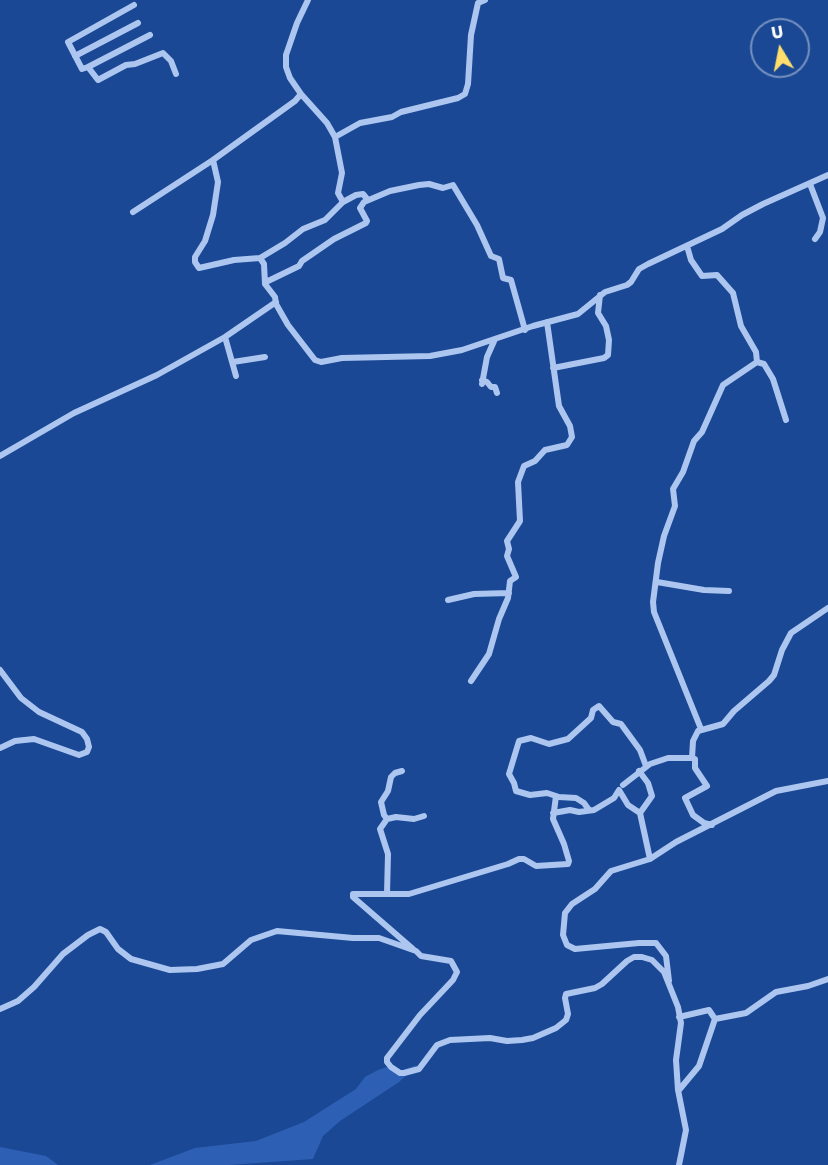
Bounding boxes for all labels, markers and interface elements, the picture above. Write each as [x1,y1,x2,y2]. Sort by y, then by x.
north arrow [750,18,810,78]
text: U [770,21,785,43]

